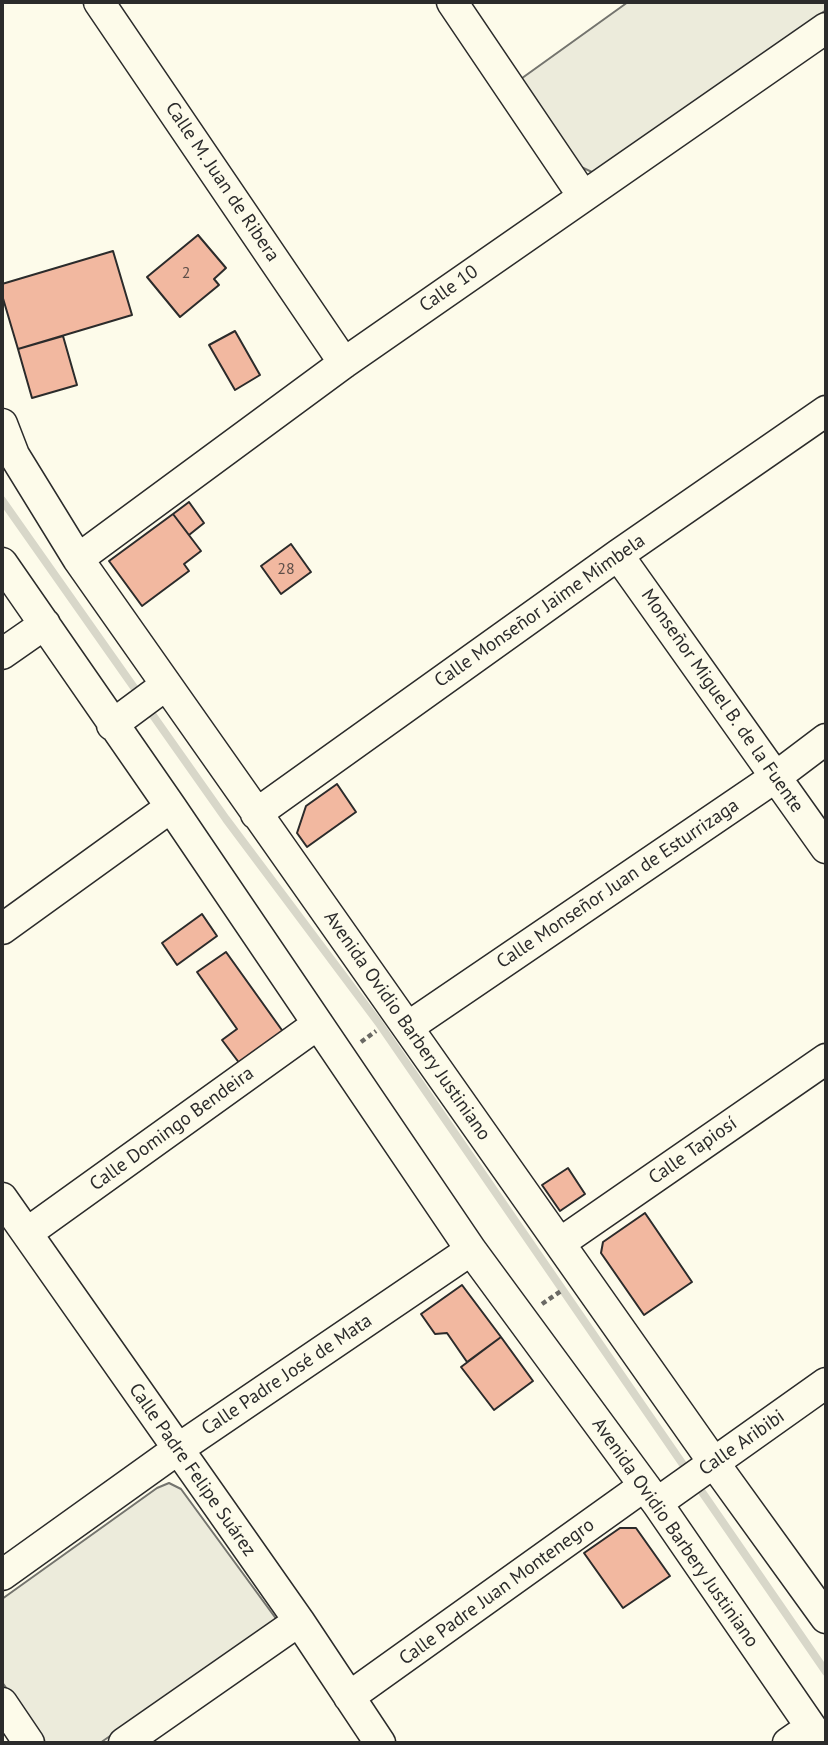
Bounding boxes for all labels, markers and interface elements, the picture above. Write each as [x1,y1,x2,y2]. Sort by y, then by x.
street label: Calle M. Juan de Ribera [160,98,284,266]
street label: Calle 10 [415,261,483,317]
house number: 2 [182,263,190,283]
street label: Calle Monseñor Jaime Mimbela [430,529,650,693]
house number: 28 [277,559,295,579]
street label: Monseñor Miguel B. de la Fuente [636,585,808,817]
street label: Calle Monseñor Juan de Esturrizaga [493,794,743,974]
street label: Avenida Ovidio Barbery Justiniano [319,907,495,1145]
street label: Calle Domingo Bendeira [86,1062,258,1196]
street label: Calle Tapiosí [645,1112,741,1190]
street label: Calle Padre José de Mata [198,1310,376,1440]
street label: Calle Padre Felipe Suárez [124,1379,260,1561]
street label: Calle Aribibi [695,1405,789,1481]
street label: Avenida Ovidio Barbery Justiniano [587,1414,763,1652]
street label: Calle Padre Juan Montenegro [395,1514,599,1670]

